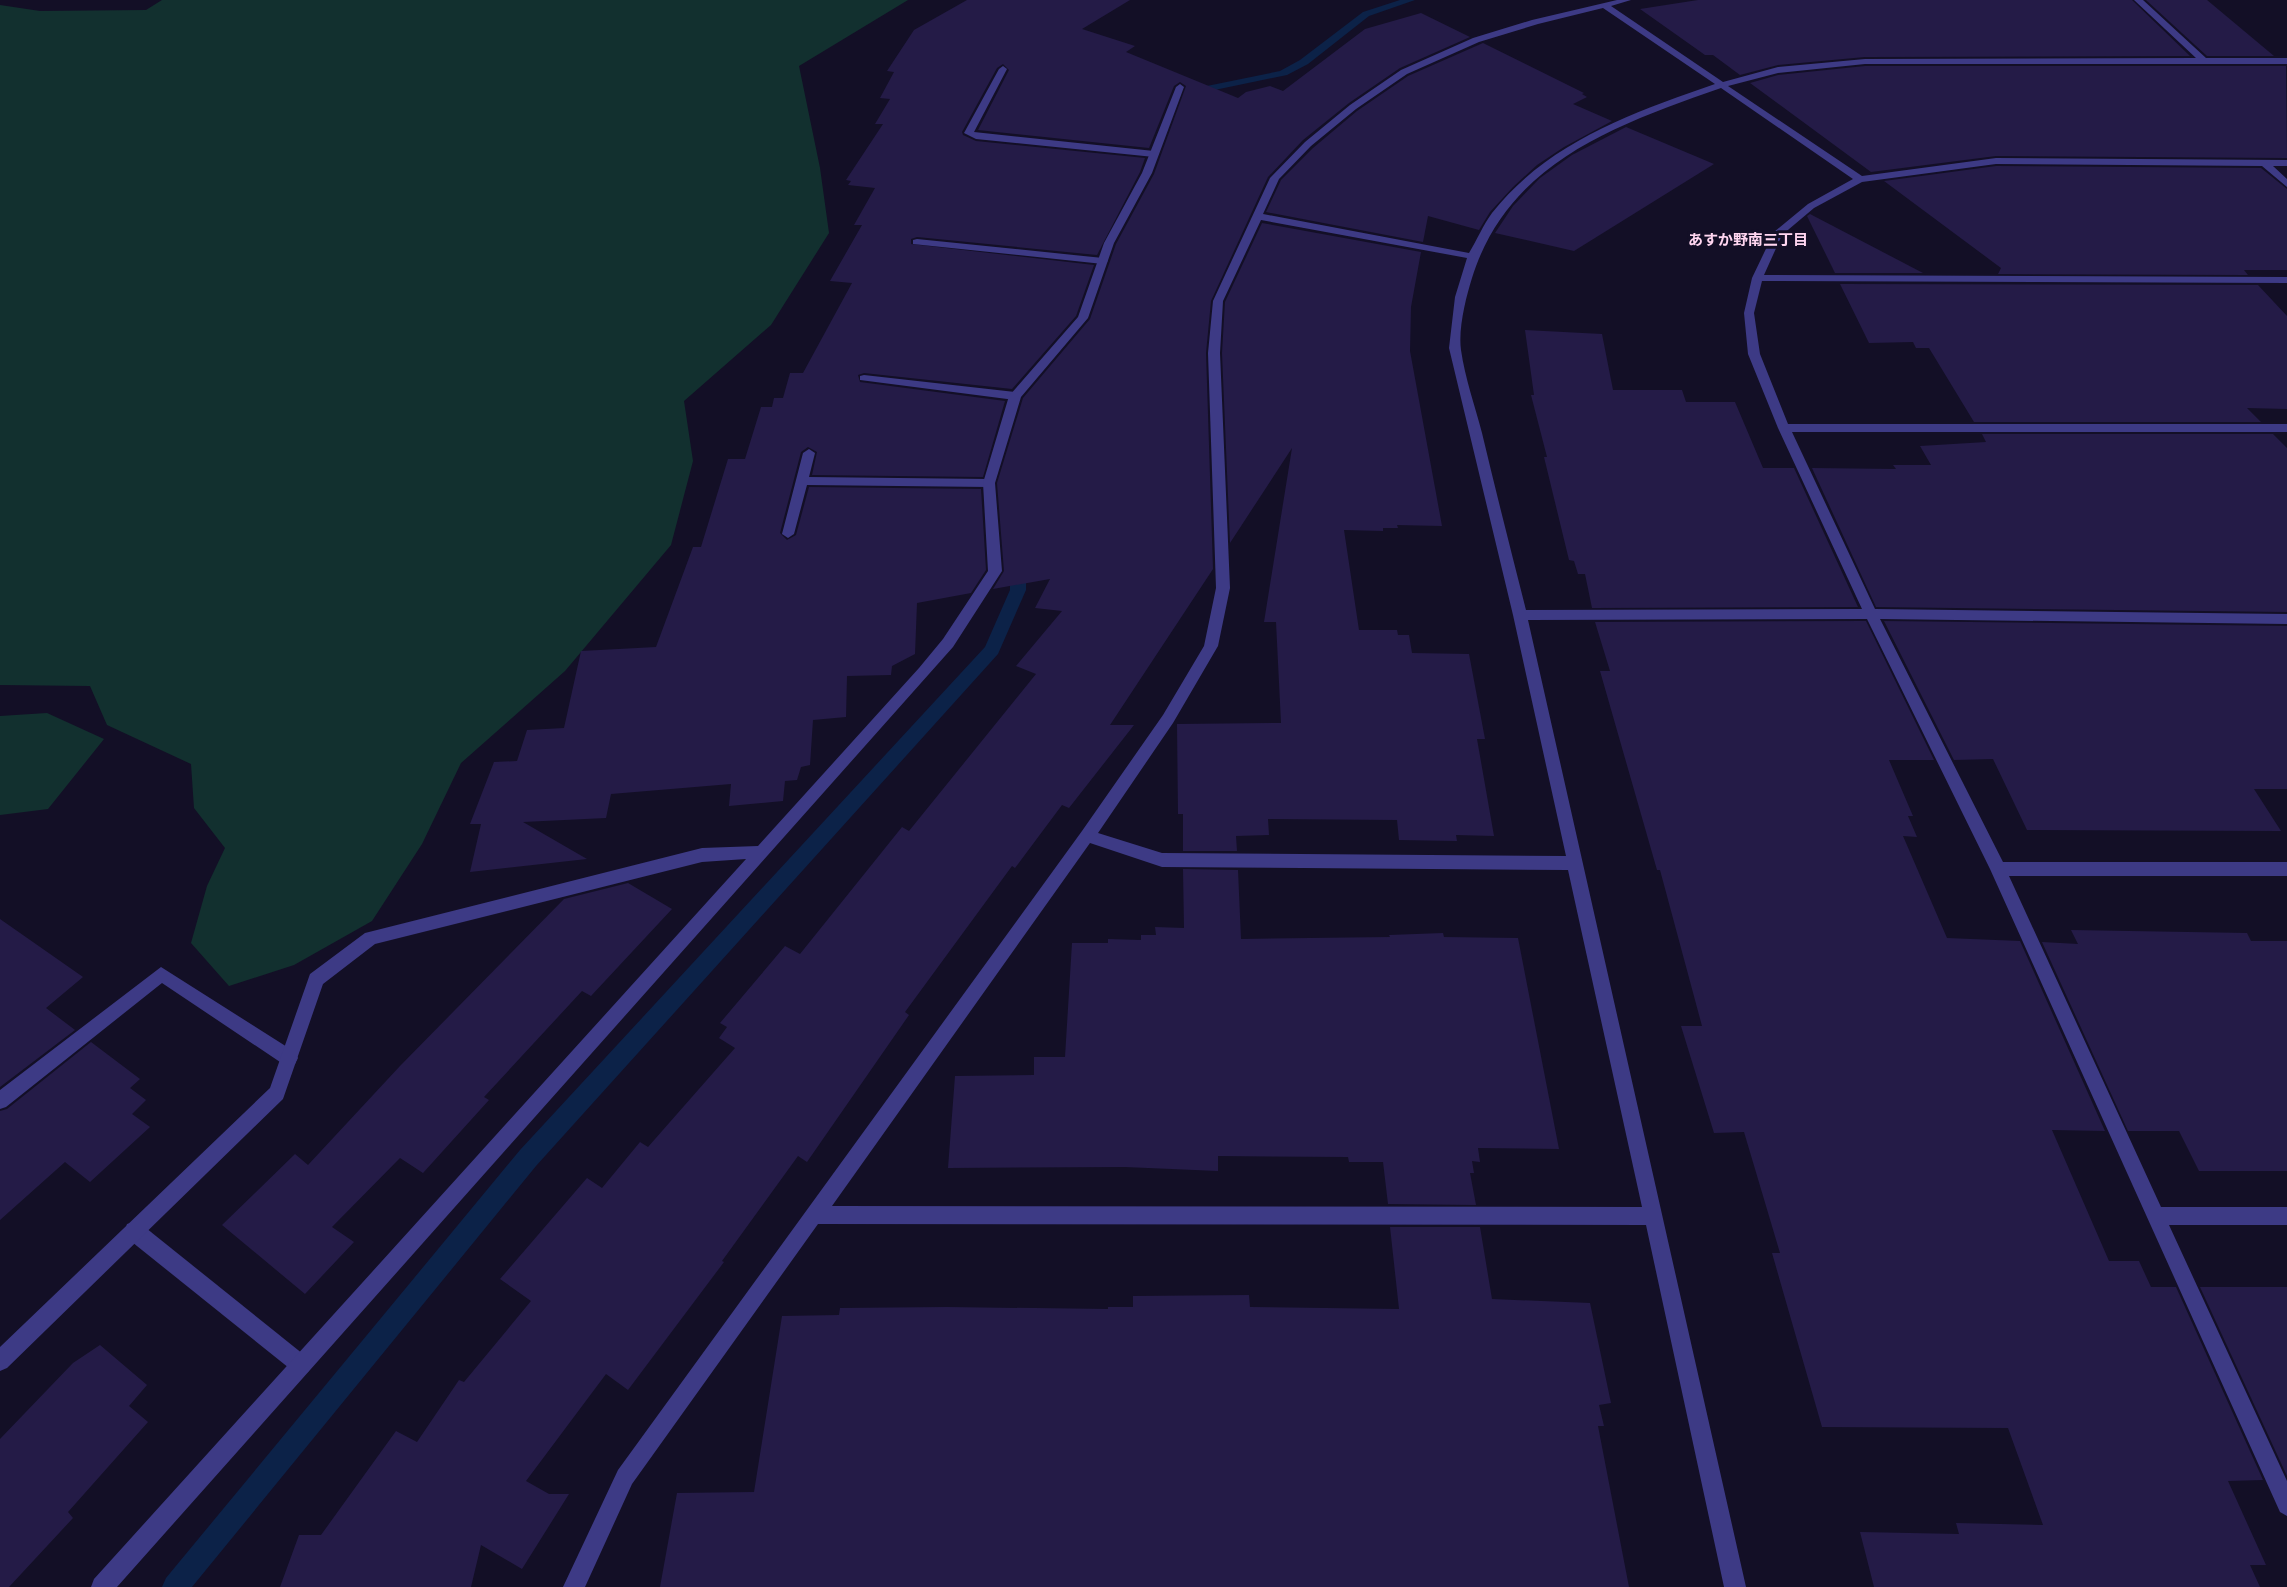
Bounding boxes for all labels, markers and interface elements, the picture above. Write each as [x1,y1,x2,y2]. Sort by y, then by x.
district label: あすか野南三丁目 [1688,232,1808,248]

